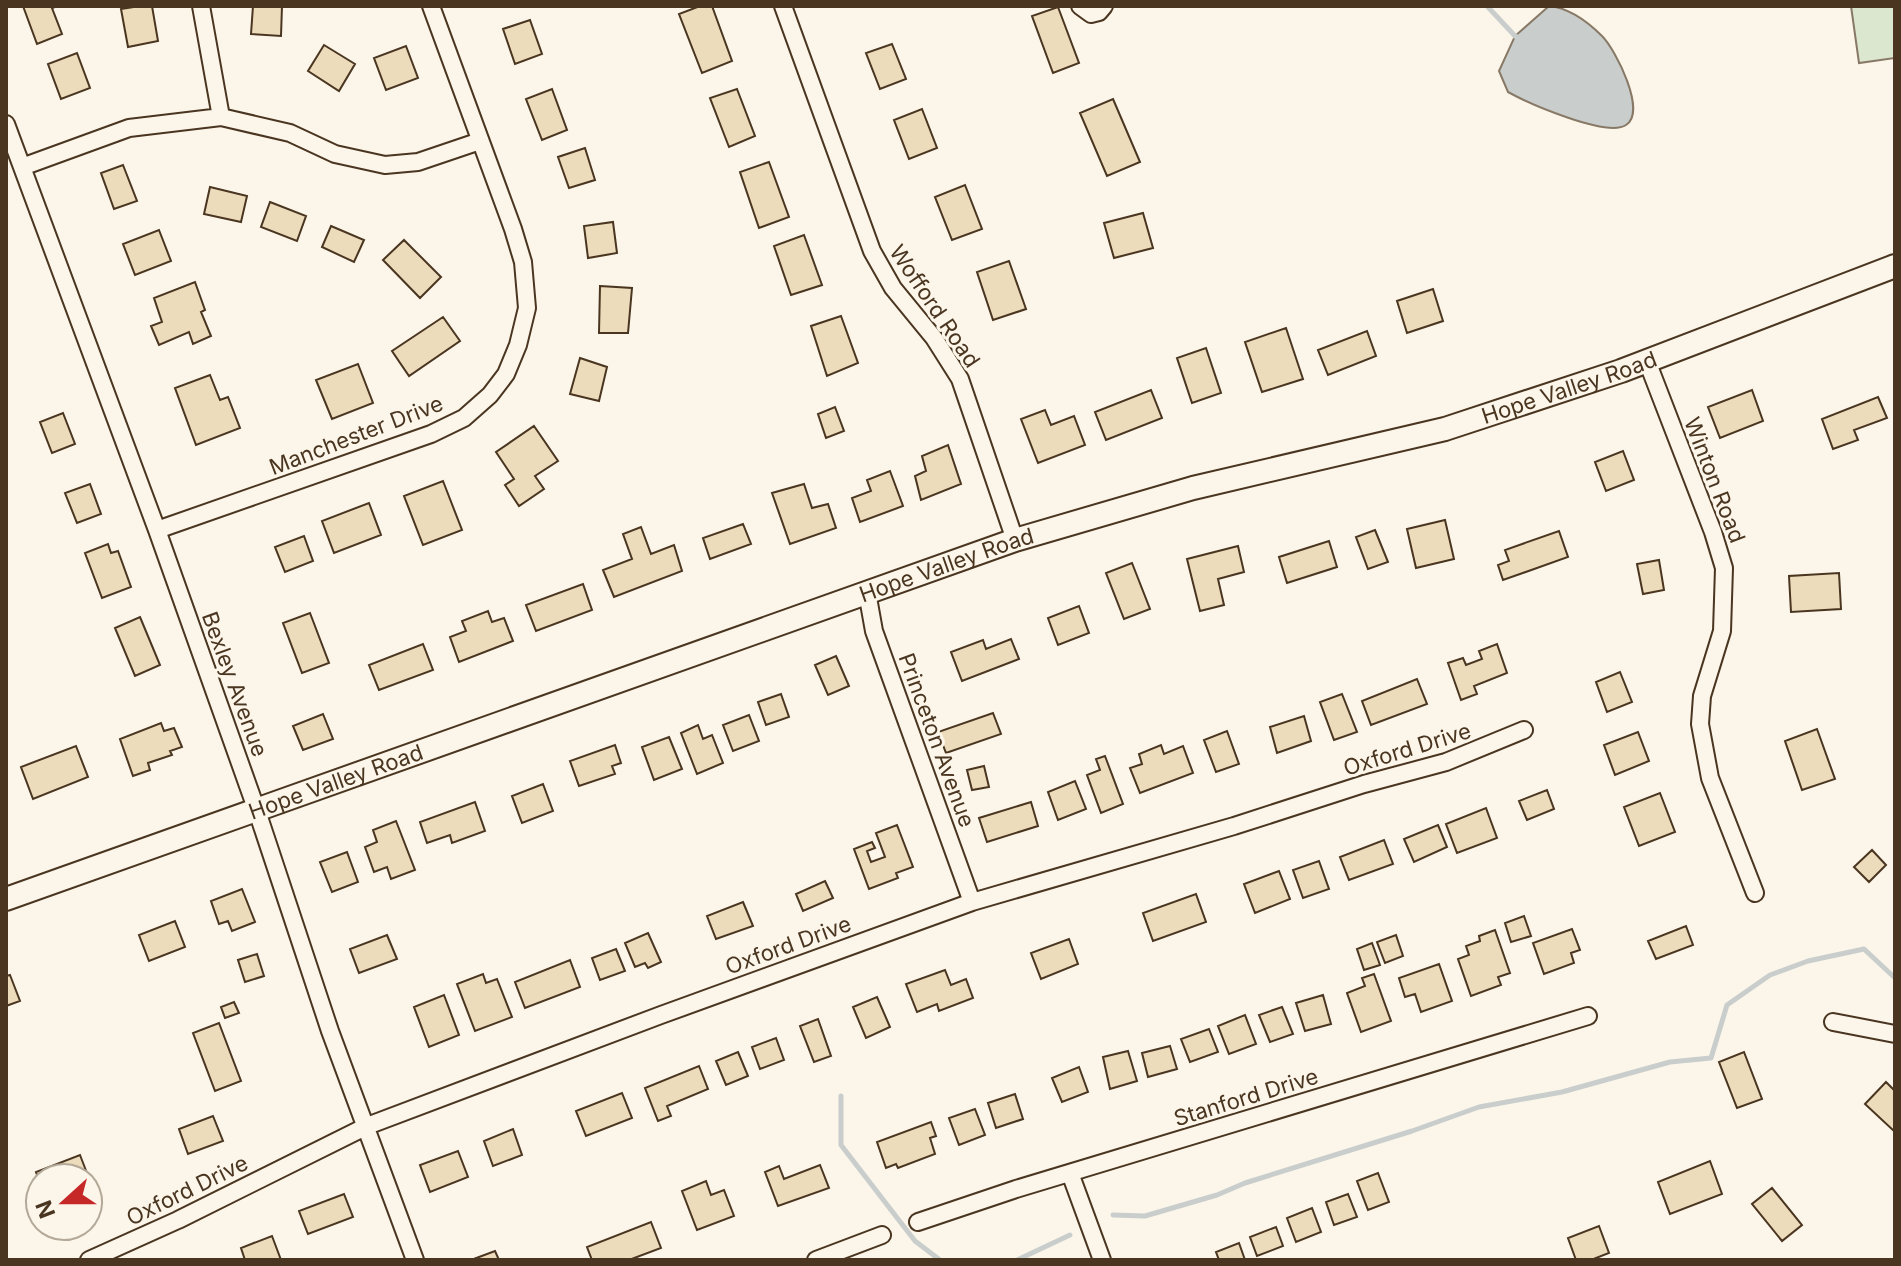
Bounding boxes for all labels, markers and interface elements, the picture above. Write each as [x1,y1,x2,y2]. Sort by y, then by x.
street label: Wofford Road [884,240,986,372]
street label: Hope Valley Road [1478,346,1660,429]
street label: Manchester Drive [265,390,447,480]
street label: Winton Road [1679,414,1751,546]
street label: Hope Valley Road [856,522,1037,607]
street label: Bexley Avenue [197,608,273,760]
street label: Princeton Avenue [893,650,981,830]
street label: Oxford Drive [1340,717,1474,781]
street label: Hope Valley Road [245,739,426,825]
street label: Oxford Drive [721,910,855,980]
street label: Stanford Drive [1171,1063,1321,1131]
street label: Oxford Drive [122,1149,252,1231]
north arrow [24,1162,104,1242]
text: N [30,1197,60,1222]

